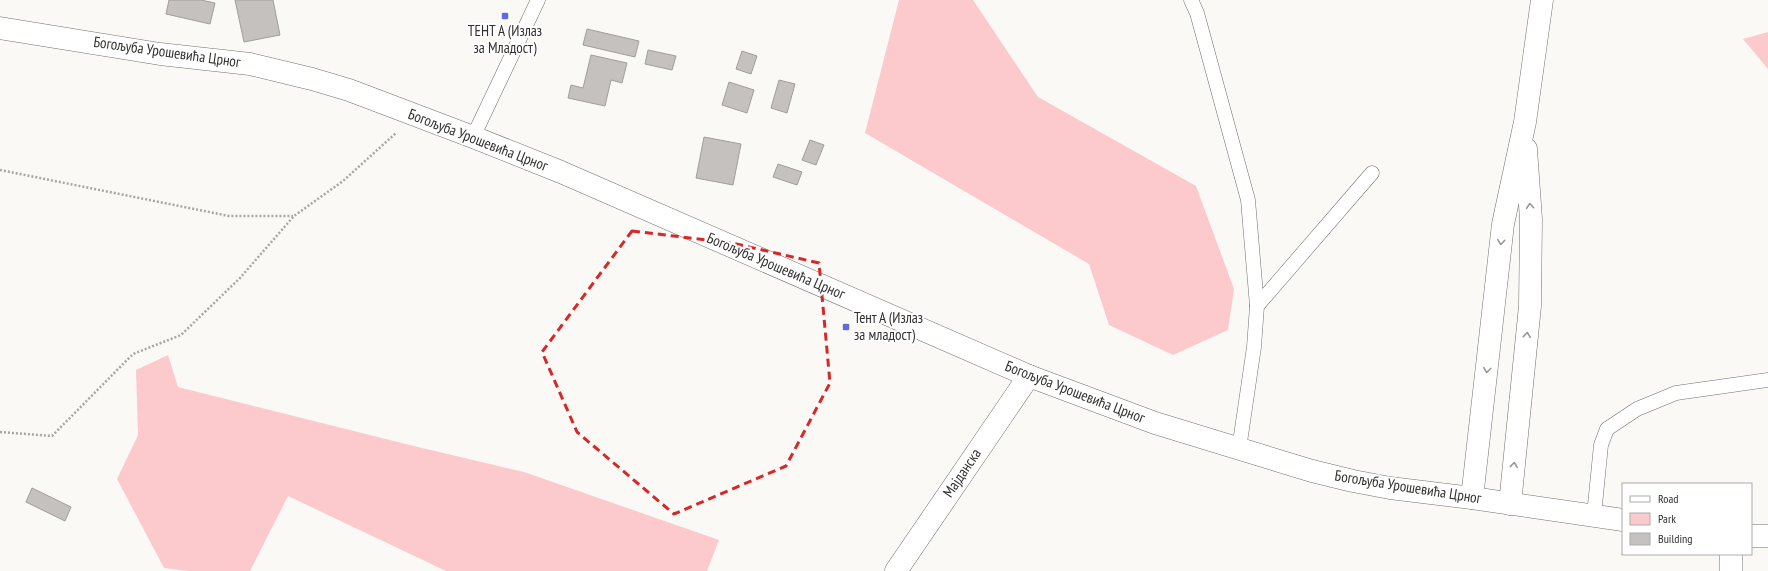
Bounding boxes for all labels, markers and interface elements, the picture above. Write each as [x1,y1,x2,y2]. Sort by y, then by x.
marker: ТЕНТ А (Излаз за Младост) [500,11,510,21]
place label: ТЕНТ А (Излаз за Младост) [468,21,542,57]
street label: Богољуба Урошевића Црног [92,32,242,71]
street label: Богољуба Урошевића Црног [406,104,551,175]
one-way arrow [1526,203,1534,209]
street label: Богољуба Урошевића Црног [704,228,849,303]
one-way arrow [1497,239,1506,245]
place label: Тент А (Излаз за младост) [854,308,923,344]
marker: Тент А (Излаз за младост) [841,322,851,332]
one-way arrow [1522,332,1531,338]
street label: Богољуба Урошевића Црног [1003,356,1148,427]
one-way arrow [1483,367,1492,373]
street label: Мајданска [938,445,985,501]
one-way arrow [1509,462,1518,468]
street label: Богољуба Урошевића Црног [1333,466,1483,508]
legend [1622,483,1752,555]
text: Road [1658,491,1678,506]
text: Park [1658,511,1676,526]
text: Building [1658,531,1693,546]

